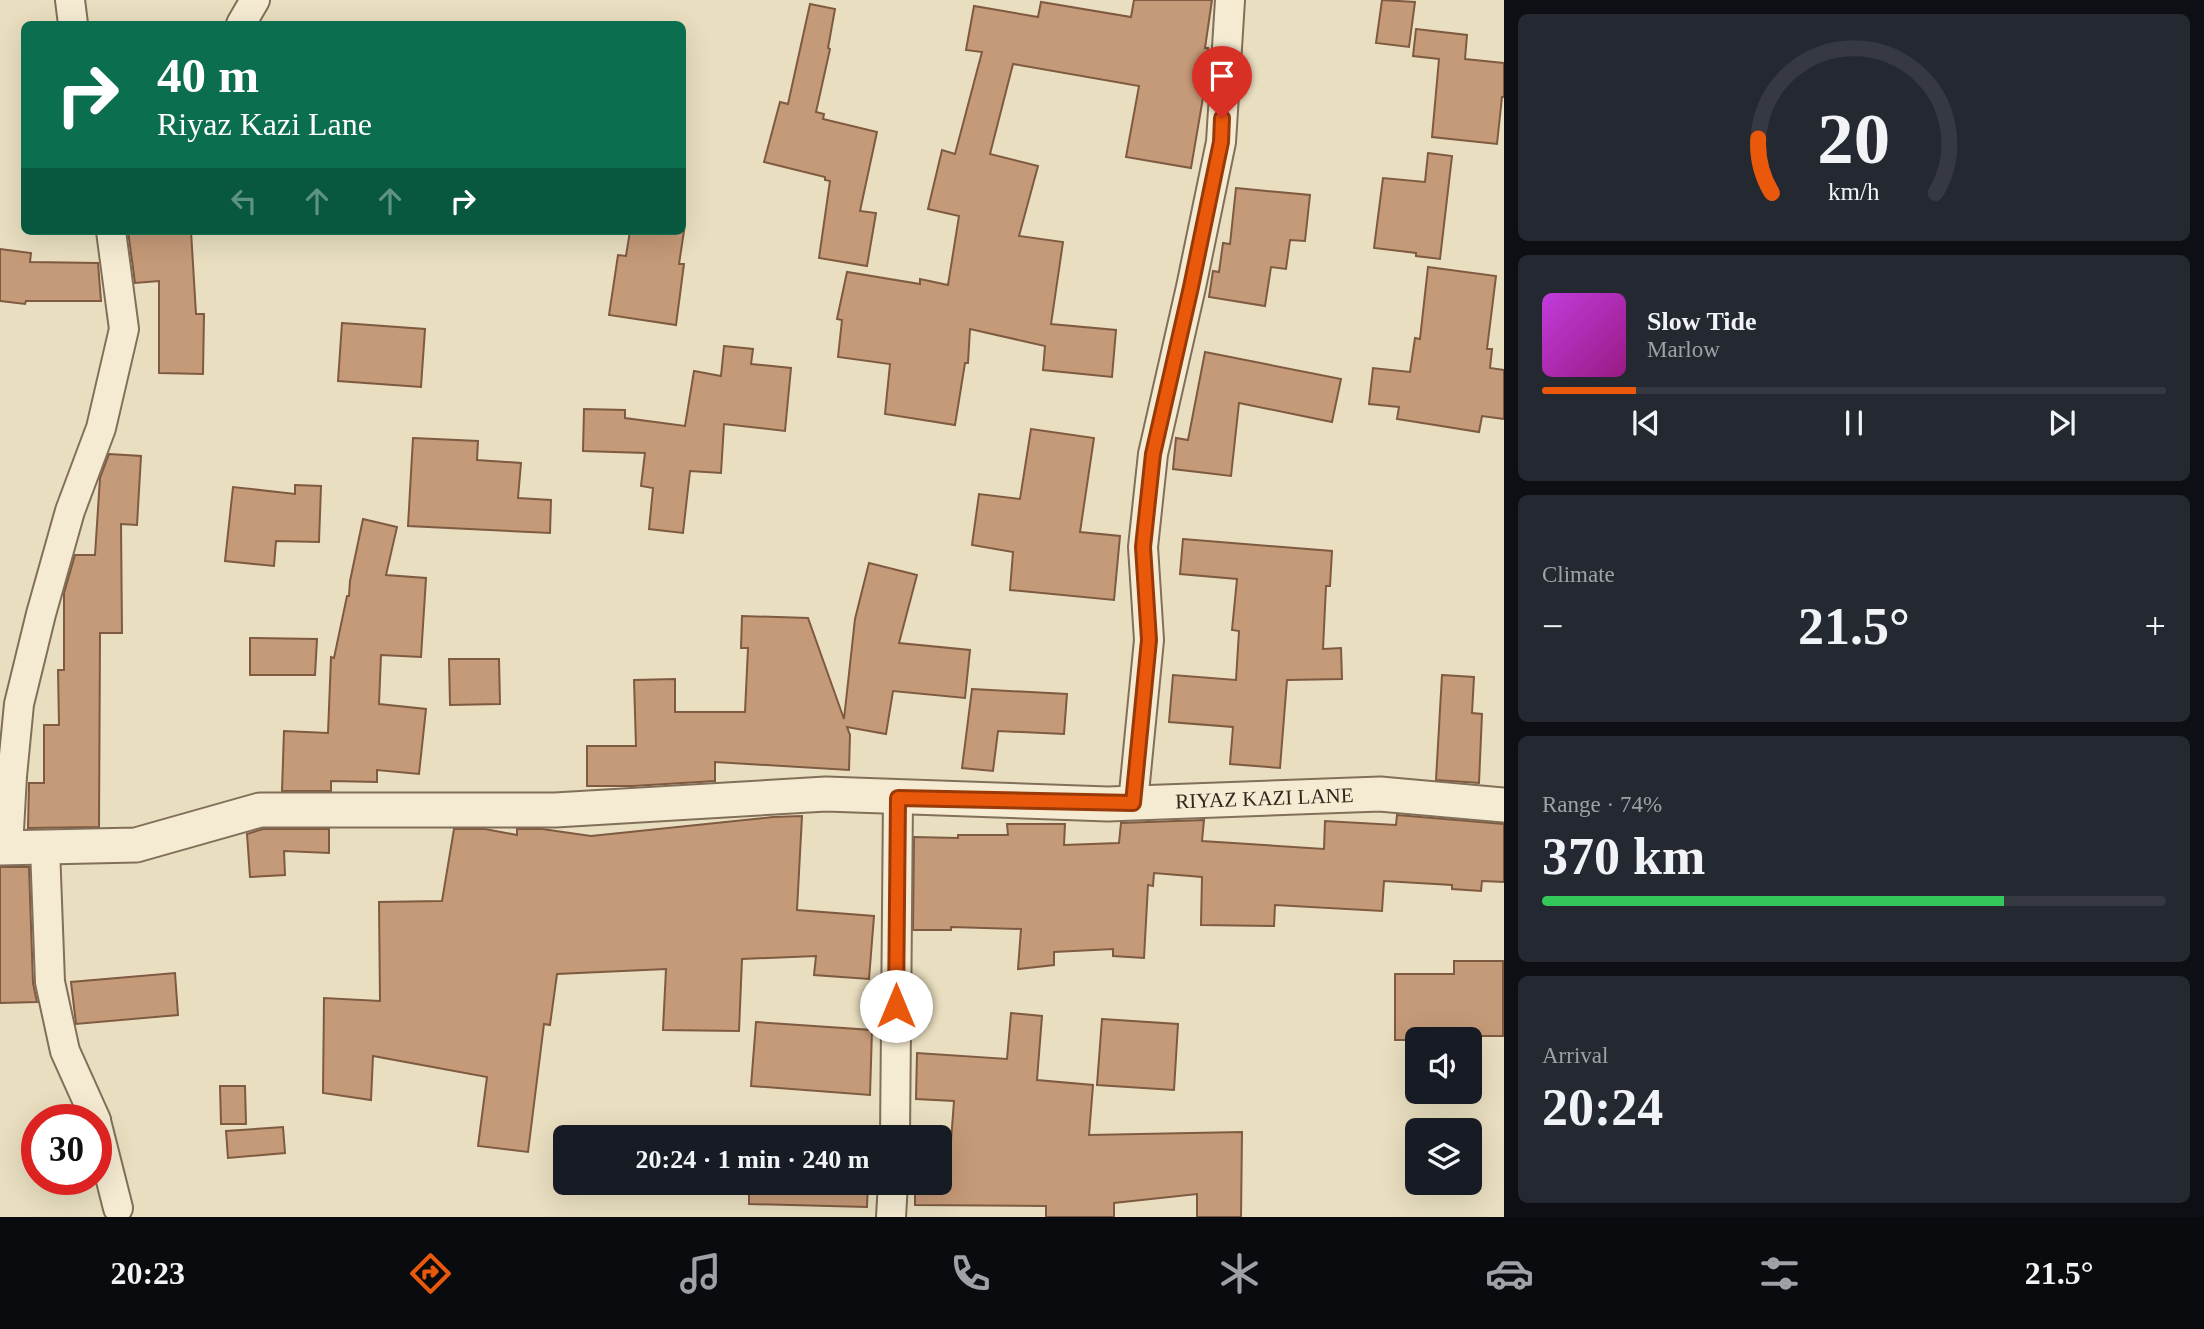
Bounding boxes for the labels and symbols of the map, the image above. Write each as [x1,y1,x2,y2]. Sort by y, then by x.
pin [1192,46,1252,118]
street label: RIYAZ KAZI LANE [1175,783,1354,814]
position arrow [859,969,933,1043]
speed limit sign: 30 [21,1104,112,1195]

